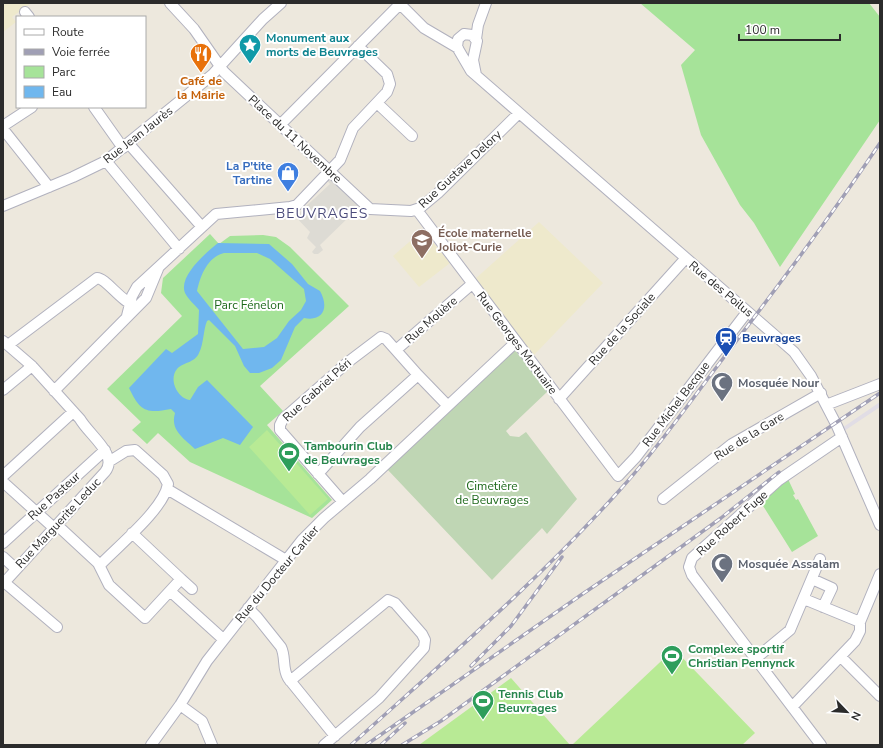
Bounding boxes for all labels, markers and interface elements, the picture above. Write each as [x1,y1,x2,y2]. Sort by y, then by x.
legend [16,16,146,108]
scale bar [739,16,840,42]
text: 100 m [745,22,780,38]
text: Route [52,24,84,40]
place label: Monument aux morts de Beuvrages [266,30,378,60]
place icon: Monument aux morts de Beuvrages [237,32,263,65]
restaurant icon: Café de la Mairie [188,41,214,74]
text: Voie ferrée [51,44,110,60]
text: Parc [52,64,76,80]
place label: Café de la Mairie [177,73,225,103]
text: Eau [52,84,72,100]
street label: Place du 11 Novembre [245,91,345,187]
street label: Rue Jean Jaurès [100,103,176,167]
street label: Rue Gustave Delory [415,126,505,212]
place label: La P'tite Tartine [226,158,272,188]
shop icon: La P'tite Tartine [275,160,301,193]
district label: BEUVRAGES [276,204,368,223]
place label: École maternelle Joliot-Curie [437,225,532,255]
school or university icon: École maternelle Joliot-Curie [409,227,435,260]
street label: Rue des Poilus [685,257,757,321]
street label: Rue Georges Mortuaire [473,288,561,398]
street label: Rue de la Sociale [585,289,659,369]
street label: Rue Molière [401,293,461,347]
park label: Parc Fénelon [214,297,284,313]
station icon: Beuvrages [713,325,739,358]
place label: Beuvrages [742,330,801,346]
street label: Rue Gabriel Péri [279,355,355,425]
street label: Rue Michel Becque [639,358,713,450]
mosque icon: Mosquée Nour [709,370,735,403]
place label: Mosquée Nour [738,375,819,391]
street label: Rue de la Gare [711,408,787,464]
place label: Tambourin Club de Beuvrages [304,438,393,468]
sports icon: Tambourin Club de Beuvrages [276,440,302,473]
street label: Rue Pasteur [24,468,84,524]
street label: Rue Marguerite Leduc [12,474,104,572]
park label: Cimetière de Beuvrages [455,478,529,508]
street label: Rue Robert Fuge [693,487,771,559]
street label: Rue du Docteur Carlier [232,521,323,626]
mosque icon: Mosquée Assalam [709,551,735,584]
place label: Mosquée Assalam [738,556,840,572]
place label: Complexe sportif Christian Pennynck [688,641,795,671]
sports icon: Complexe sportif Christian Pennynck [659,643,685,676]
place label: Tennis Club Beuvrages [498,686,563,716]
sports icon: Tennis Club Beuvrages [470,688,496,721]
north arrow [827,692,867,732]
text: N [847,709,864,723]

